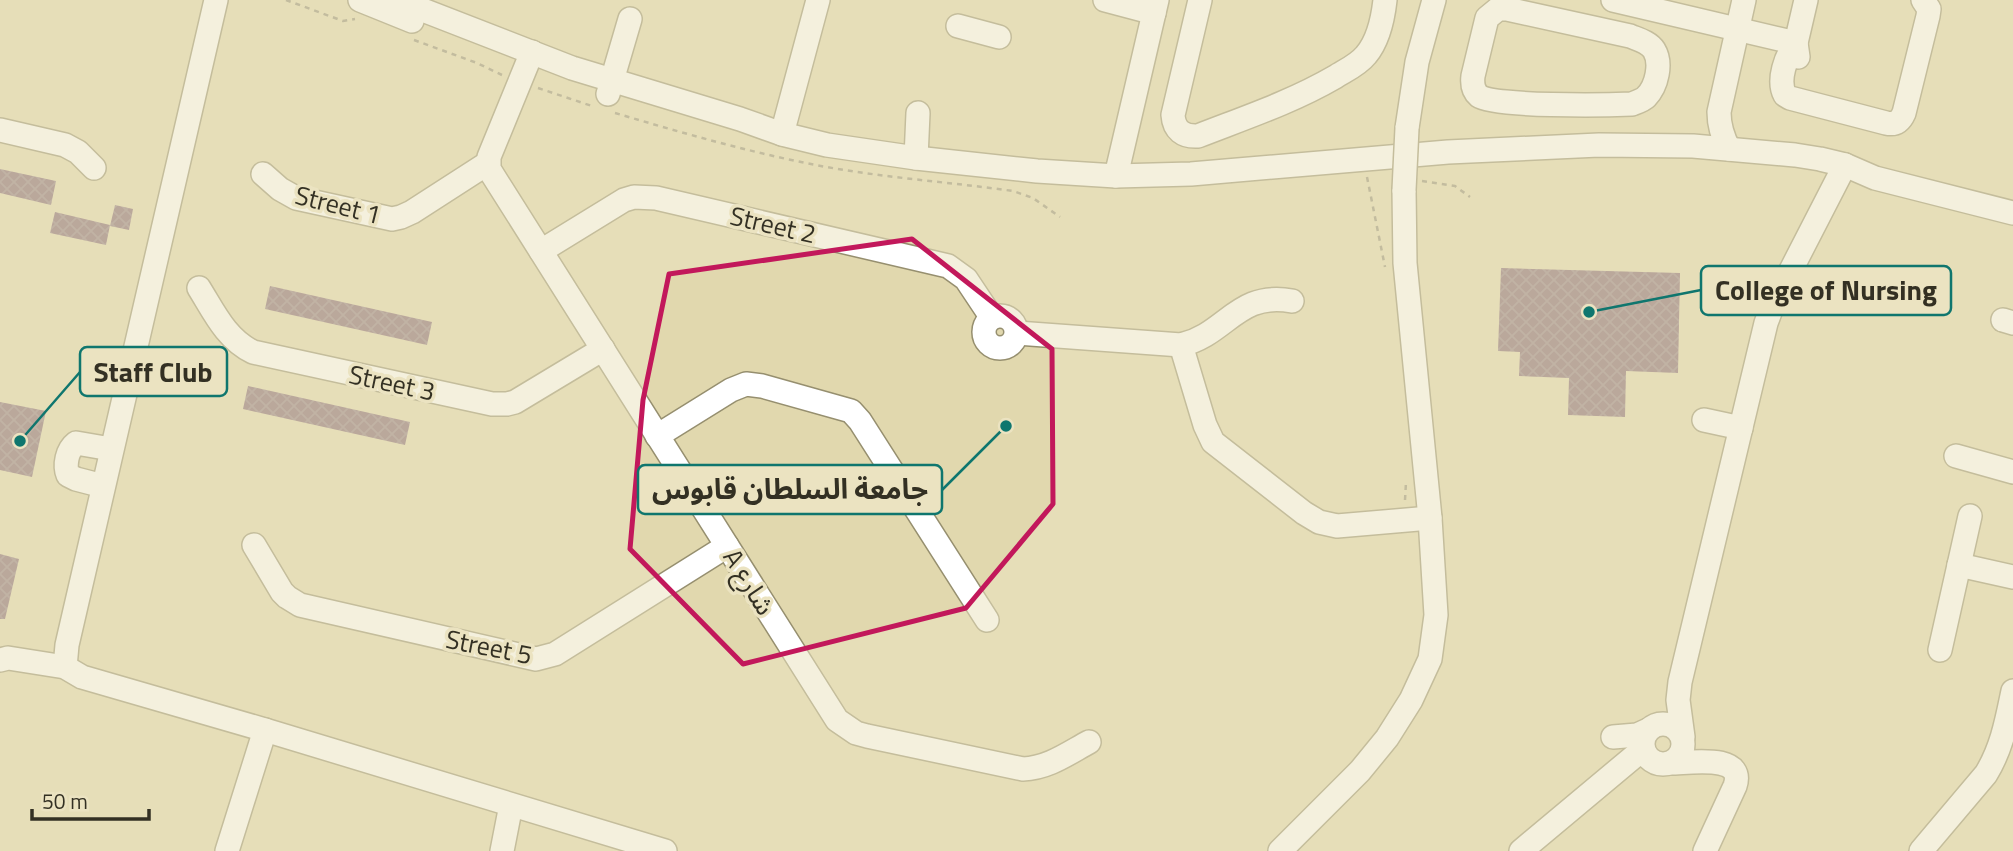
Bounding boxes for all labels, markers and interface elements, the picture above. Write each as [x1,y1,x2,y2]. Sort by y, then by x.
street label: Street 1 [291,175,385,234]
street label: Street 2 [726,196,820,253]
callout: College of Nursing [1701,266,1951,315]
text: College of Nursing [1715,268,1937,311]
callout: Staff Club [80,347,227,396]
text: Staff Club [93,350,213,393]
street label: Street 3 [345,354,439,411]
callout: جامعة السلطان قابوس [638,465,942,514]
text: جامعة السلطان قابوس [652,467,928,510]
street label: A شارع [714,541,785,623]
street label: Street 5 [443,619,536,674]
scale bar [32,778,149,822]
text: 50 m [42,785,88,817]

